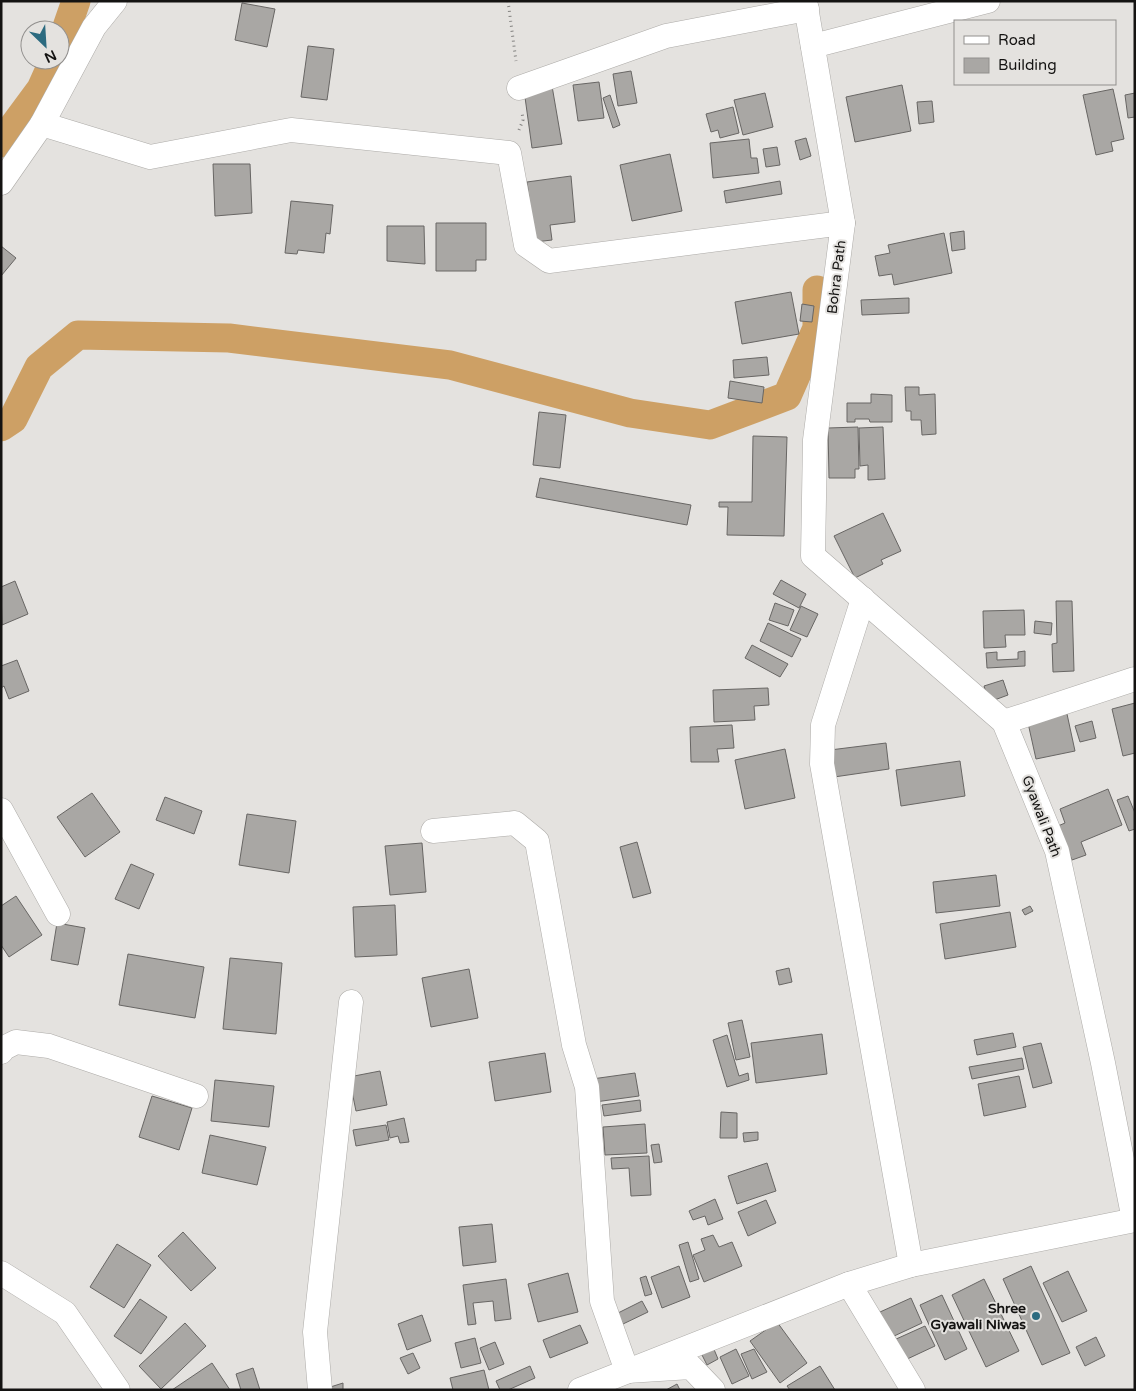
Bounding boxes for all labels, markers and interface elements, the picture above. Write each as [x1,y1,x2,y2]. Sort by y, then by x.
north arrow [20,20,70,70]
legend [954,20,1116,85]
text: Road [998,31,1036,49]
text: N [42,46,59,66]
text: Building [998,56,1057,74]
street label: Bohra Path [824,239,849,315]
street label: Gyawali Path [1018,773,1065,859]
place label: Shree Gyawali Niwas [931,1300,1026,1333]
marker: Shree Gyawali Niwas [1030,1310,1042,1322]

